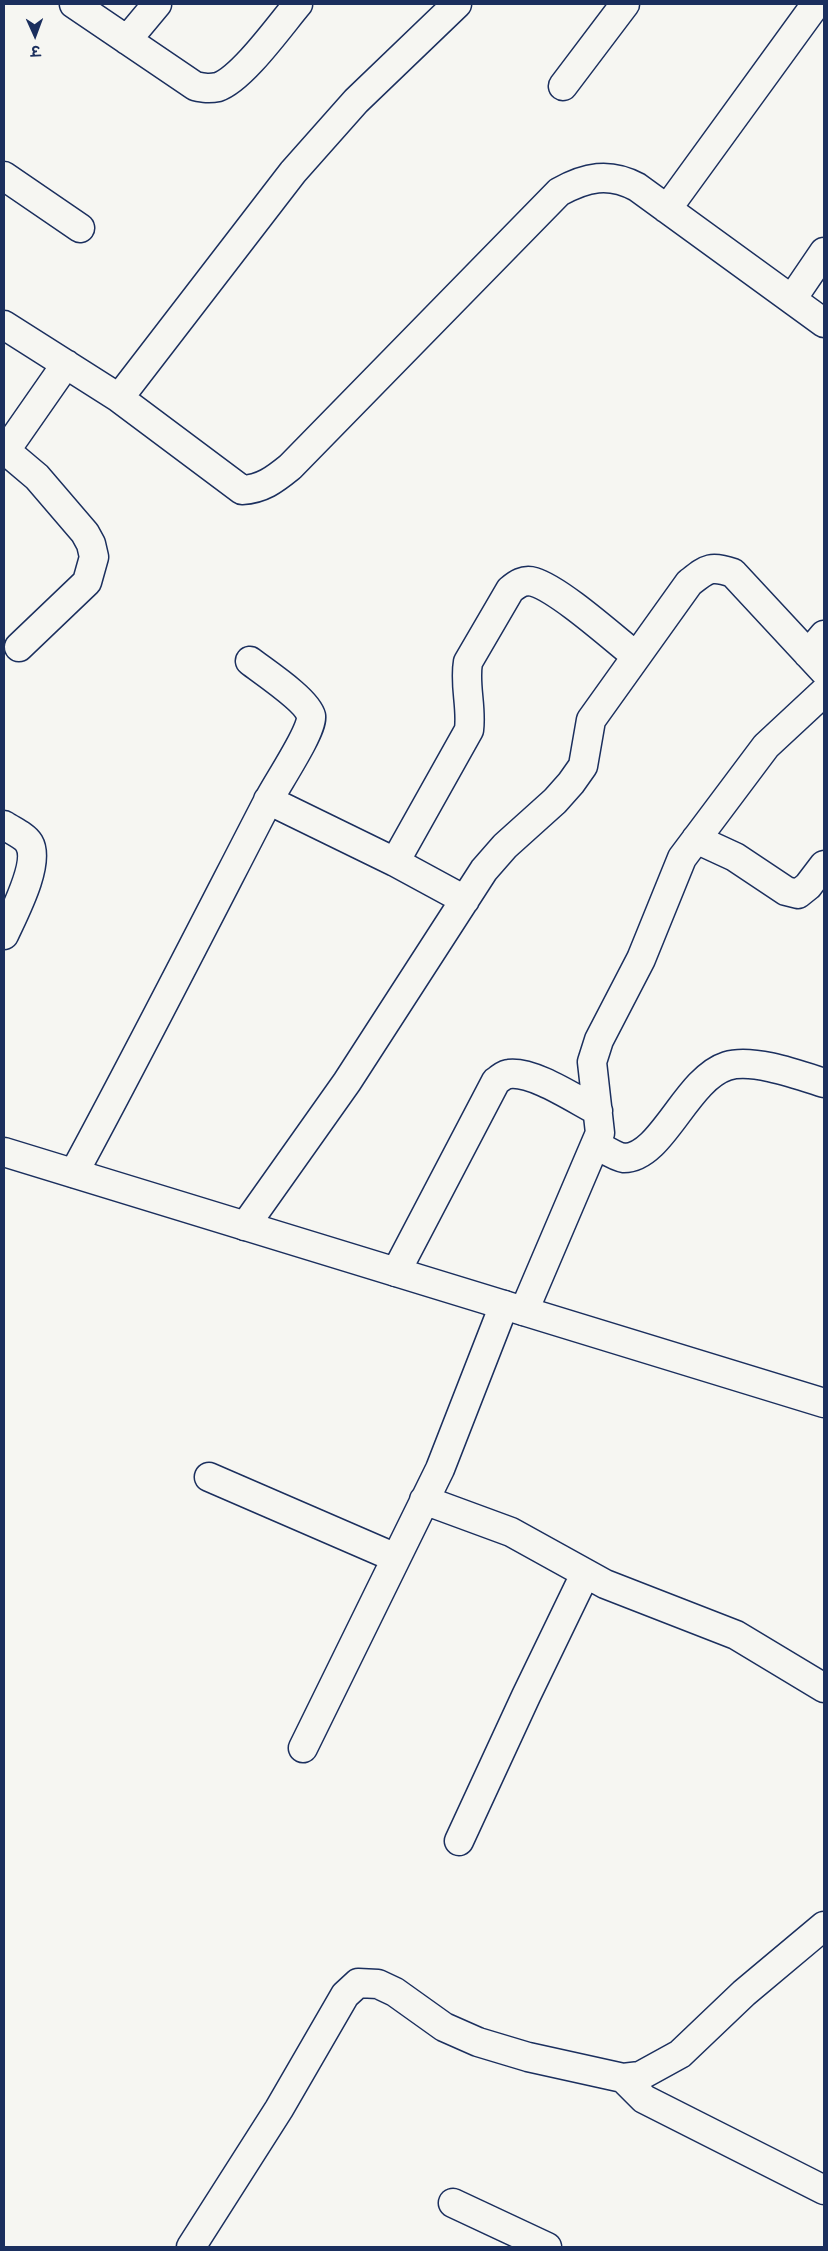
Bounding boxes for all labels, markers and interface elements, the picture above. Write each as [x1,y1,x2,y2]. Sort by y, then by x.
north arrow [10,10,60,60]
text: उ [31,42,41,59]

